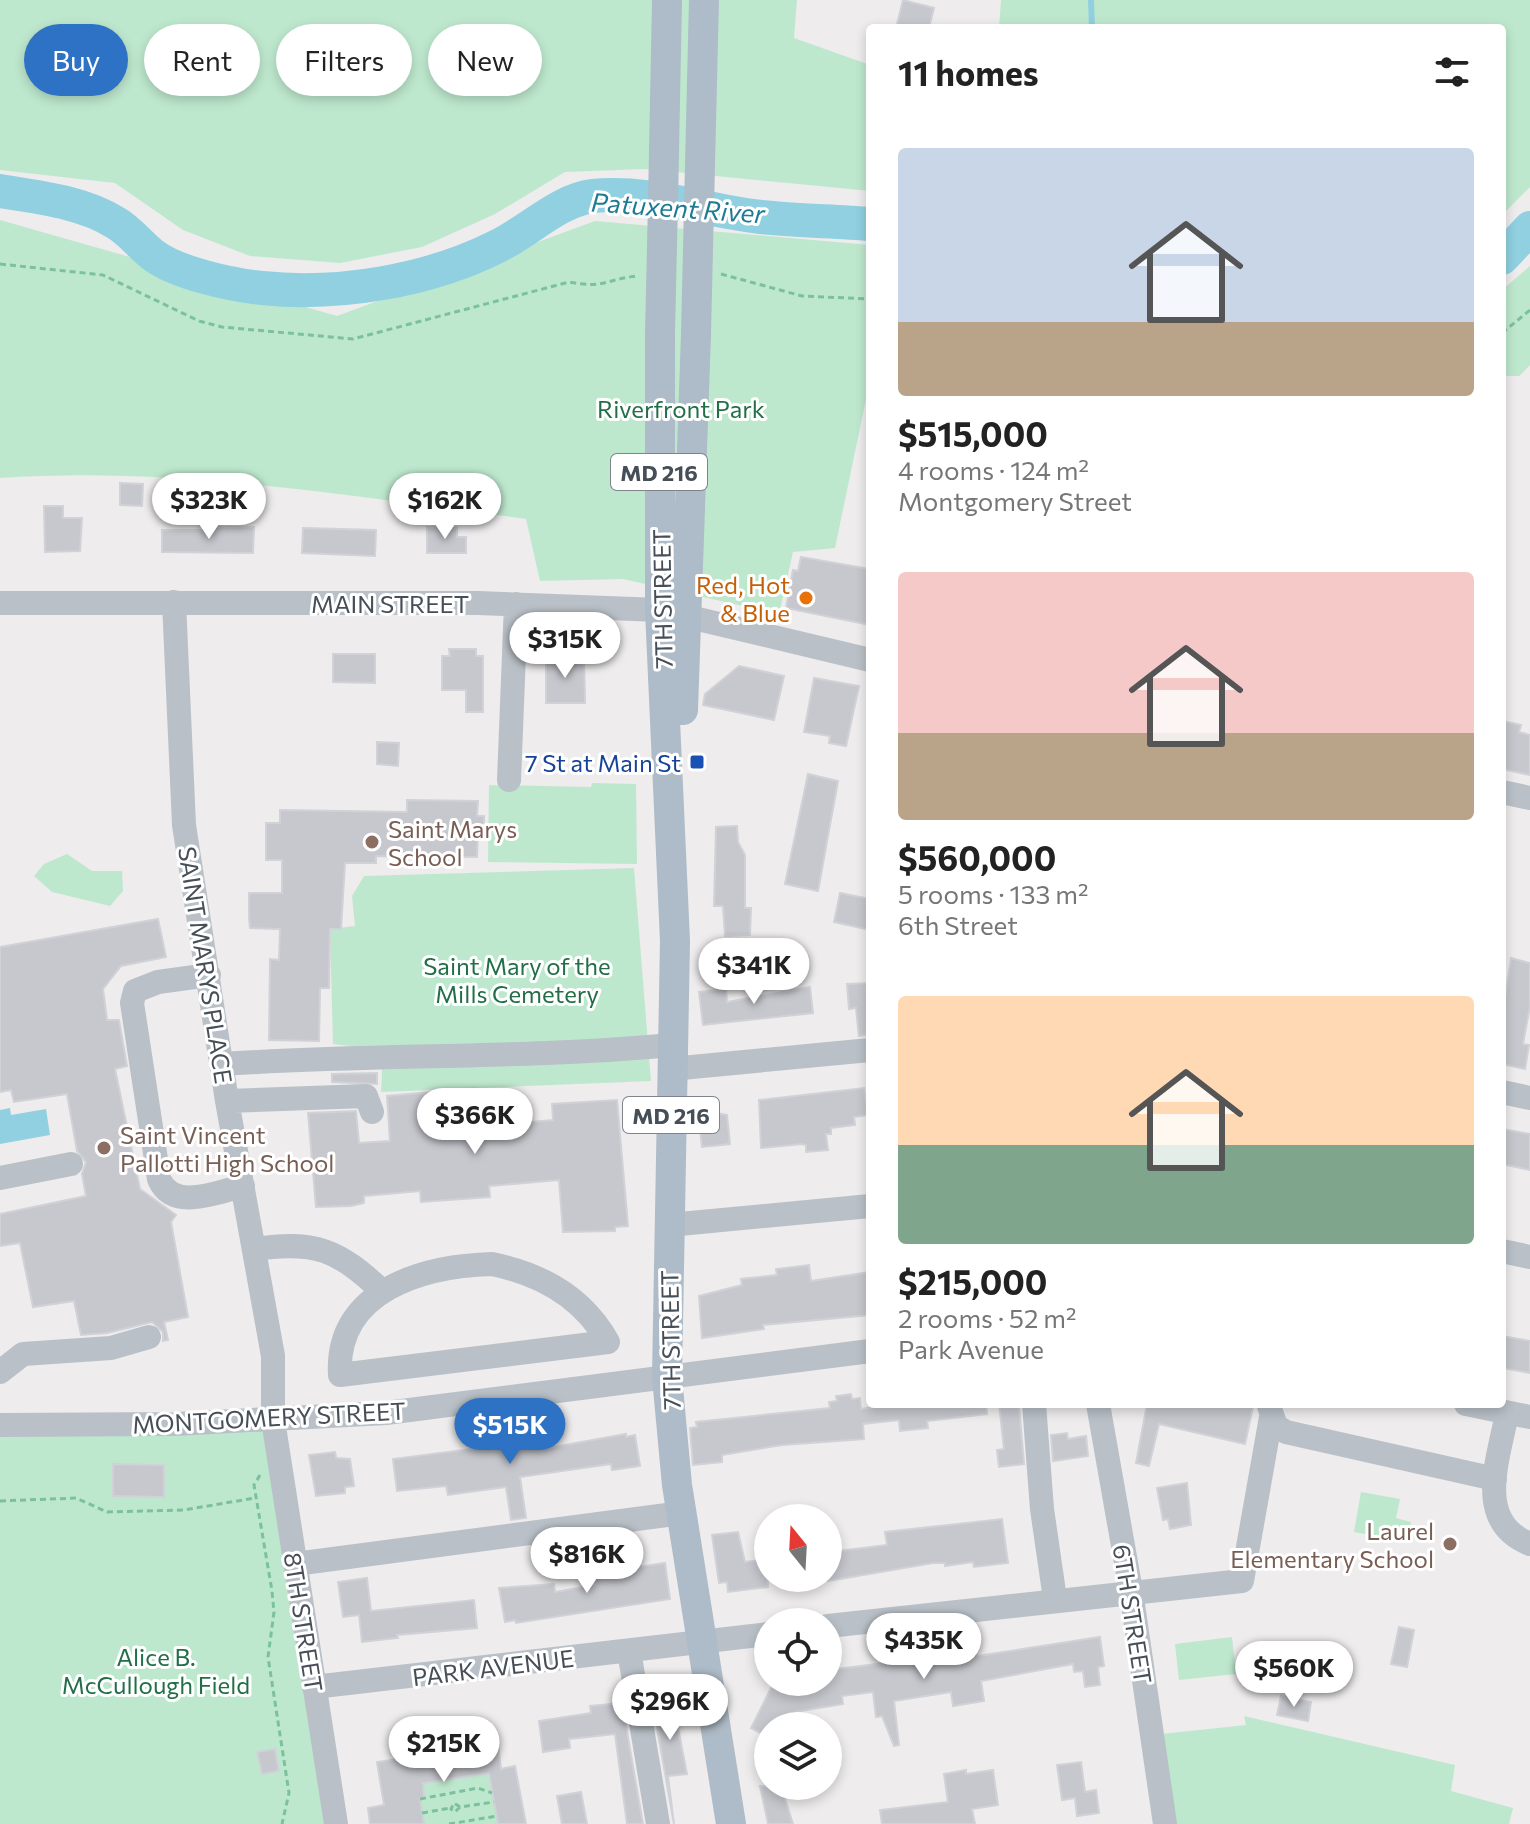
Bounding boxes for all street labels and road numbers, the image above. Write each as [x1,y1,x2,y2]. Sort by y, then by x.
road number: MD 216 [611,454,707,490]
street label: 7TH STREET [646,529,678,669]
street label: MAIN STREET [311,589,469,618]
street label: SAINT MARYS PLACE [173,844,239,1086]
road number: MD 216 [623,1097,719,1133]
street label: 7TH STREET [654,1270,686,1410]
street label: MONTGOMERY STREET [132,1395,406,1439]
street label: 6TH STREET [1108,1542,1158,1686]
street label: 8TH STREET [279,1550,329,1694]
street label: PARK AVENUE [411,1643,575,1691]

